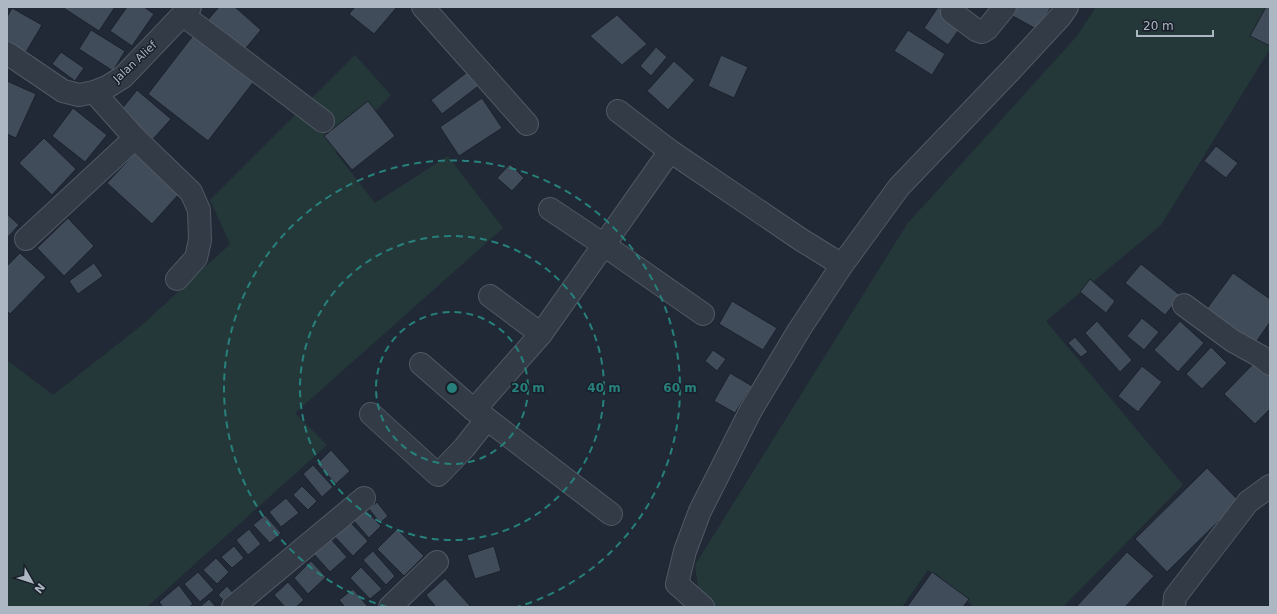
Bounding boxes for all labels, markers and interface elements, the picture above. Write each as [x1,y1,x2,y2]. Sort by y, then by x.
scale bar [1137,12,1213,38]
text: 20 m [1143,19,1174,33]
street label: Jalan Alief [110,38,160,86]
centre of rings [445,381,459,395]
text: 20 m [511,381,545,395]
text: 40 m [587,381,621,395]
text: 60 m [663,381,697,395]
north arrow [12,562,52,602]
text: N [31,580,47,596]

